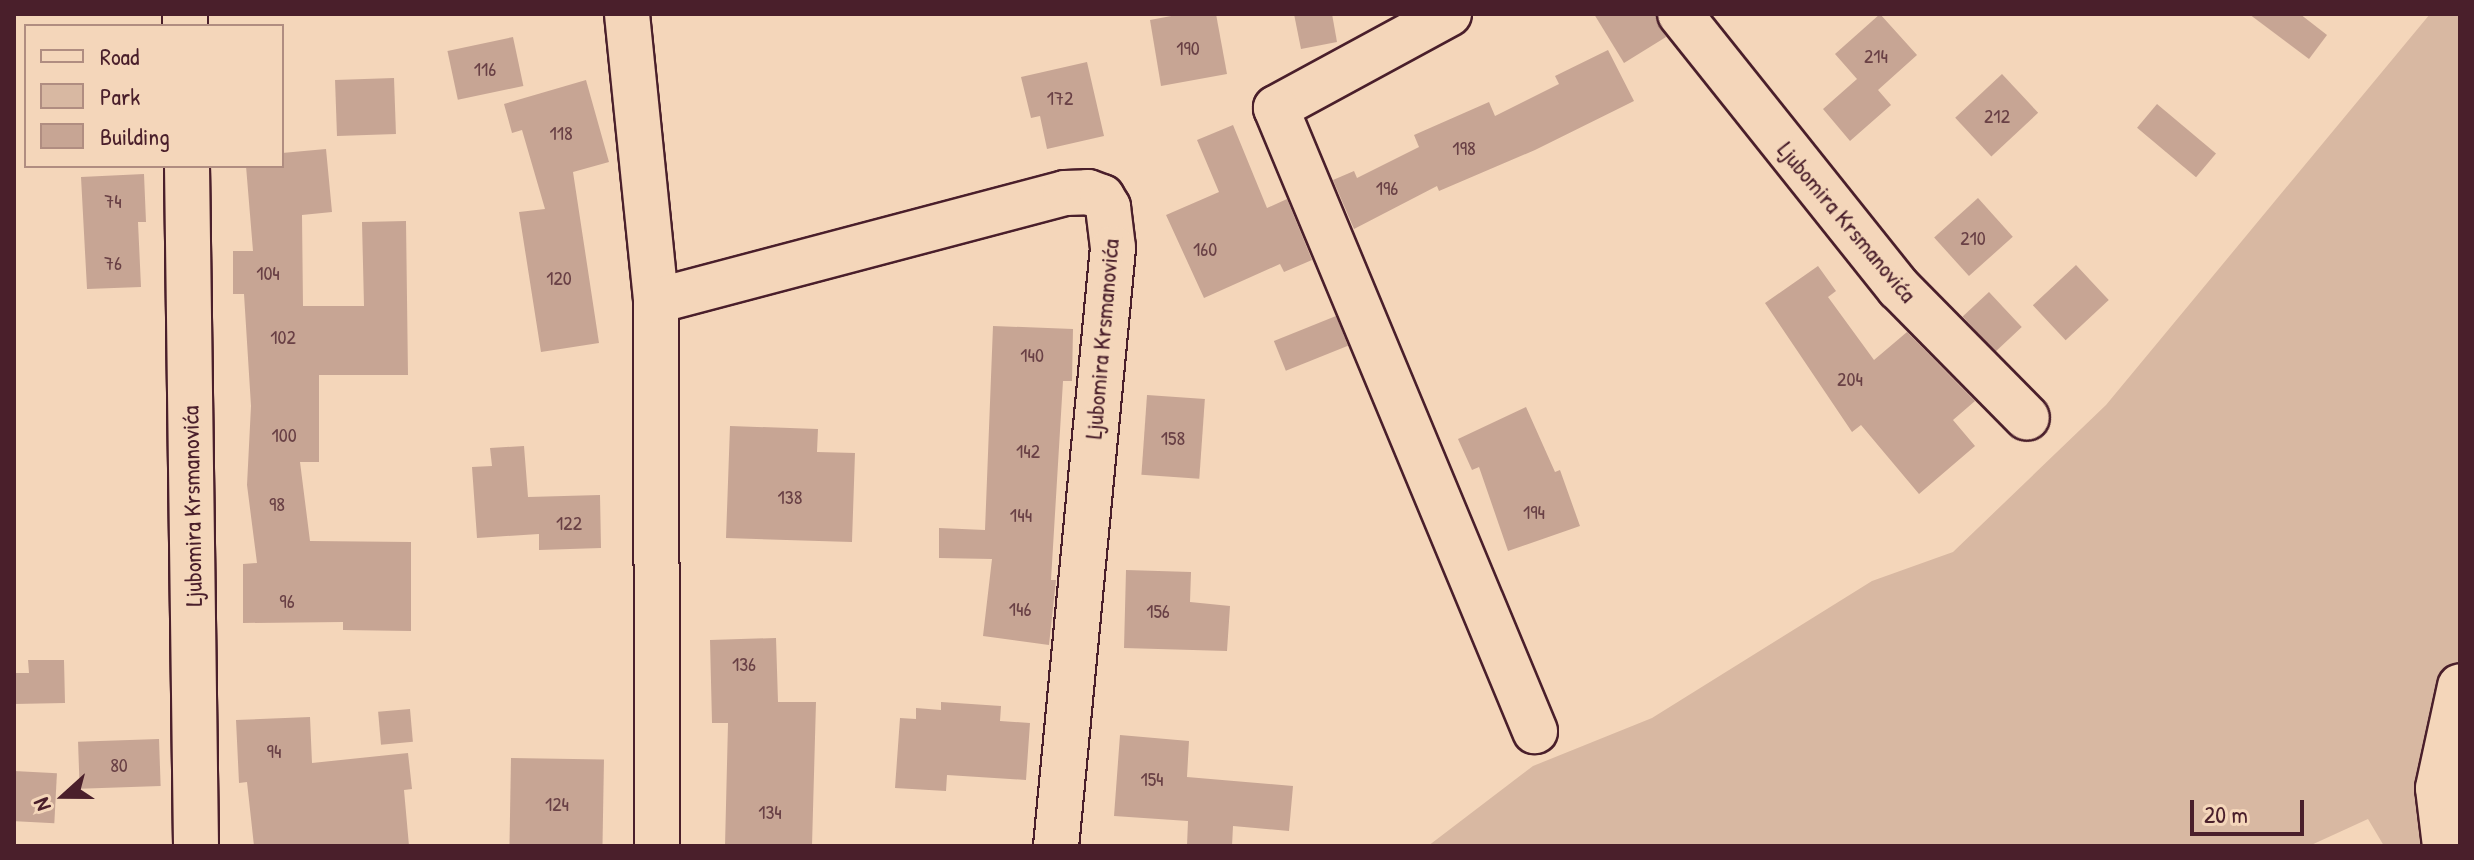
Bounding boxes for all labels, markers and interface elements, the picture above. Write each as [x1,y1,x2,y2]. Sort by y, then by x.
legend [24,24,284,168]
house number: 190 [1176,35,1200,59]
text: Road [100,40,139,72]
house number: 214 [1864,43,1888,67]
house number: 116 [474,56,496,80]
text: Park [100,80,140,112]
house number: 172 [1047,85,1073,109]
house number: 212 [1984,103,2010,127]
text: Building [100,120,170,152]
house number: 118 [549,120,573,144]
house number: 198 [1452,135,1476,159]
street label: Ljubomira Krsmanovića [1772,136,1922,308]
house number: 196 [1376,175,1398,199]
house number: 74 [104,188,122,212]
house number: 210 [1960,225,1986,249]
house number: 160 [1193,236,1217,260]
street label: Ljubomira Krsmanovića [1079,238,1125,440]
house number: 76 [104,250,122,274]
house number: 104 [256,260,280,284]
house number: 120 [546,265,572,289]
house number: 102 [270,324,296,348]
house number: 140 [1020,342,1044,366]
house number: 204 [1837,366,1863,390]
street label: Ljubomira Krsmanovića [176,405,208,607]
house number: 100 [271,422,297,446]
house number: 158 [1161,425,1185,449]
house number: 142 [1016,438,1040,462]
house number: 138 [778,484,802,508]
house number: 98 [269,491,285,515]
house number: 194 [1523,499,1545,523]
house number: 144 [1010,502,1032,526]
house number: 122 [556,510,582,534]
house number: 96 [279,588,295,612]
house number: 146 [1009,596,1031,620]
house number: 156 [1146,598,1170,622]
house number: 136 [732,651,756,675]
house number: 94 [267,738,281,762]
house number: 80 [110,752,128,776]
north arrow [24,756,104,836]
house number: 154 [1140,766,1164,790]
scale bar [2194,784,2308,834]
house number: 124 [545,791,569,815]
text: N [25,794,58,815]
text: 20 m [2204,798,2248,830]
house number: 134 [758,799,782,823]

